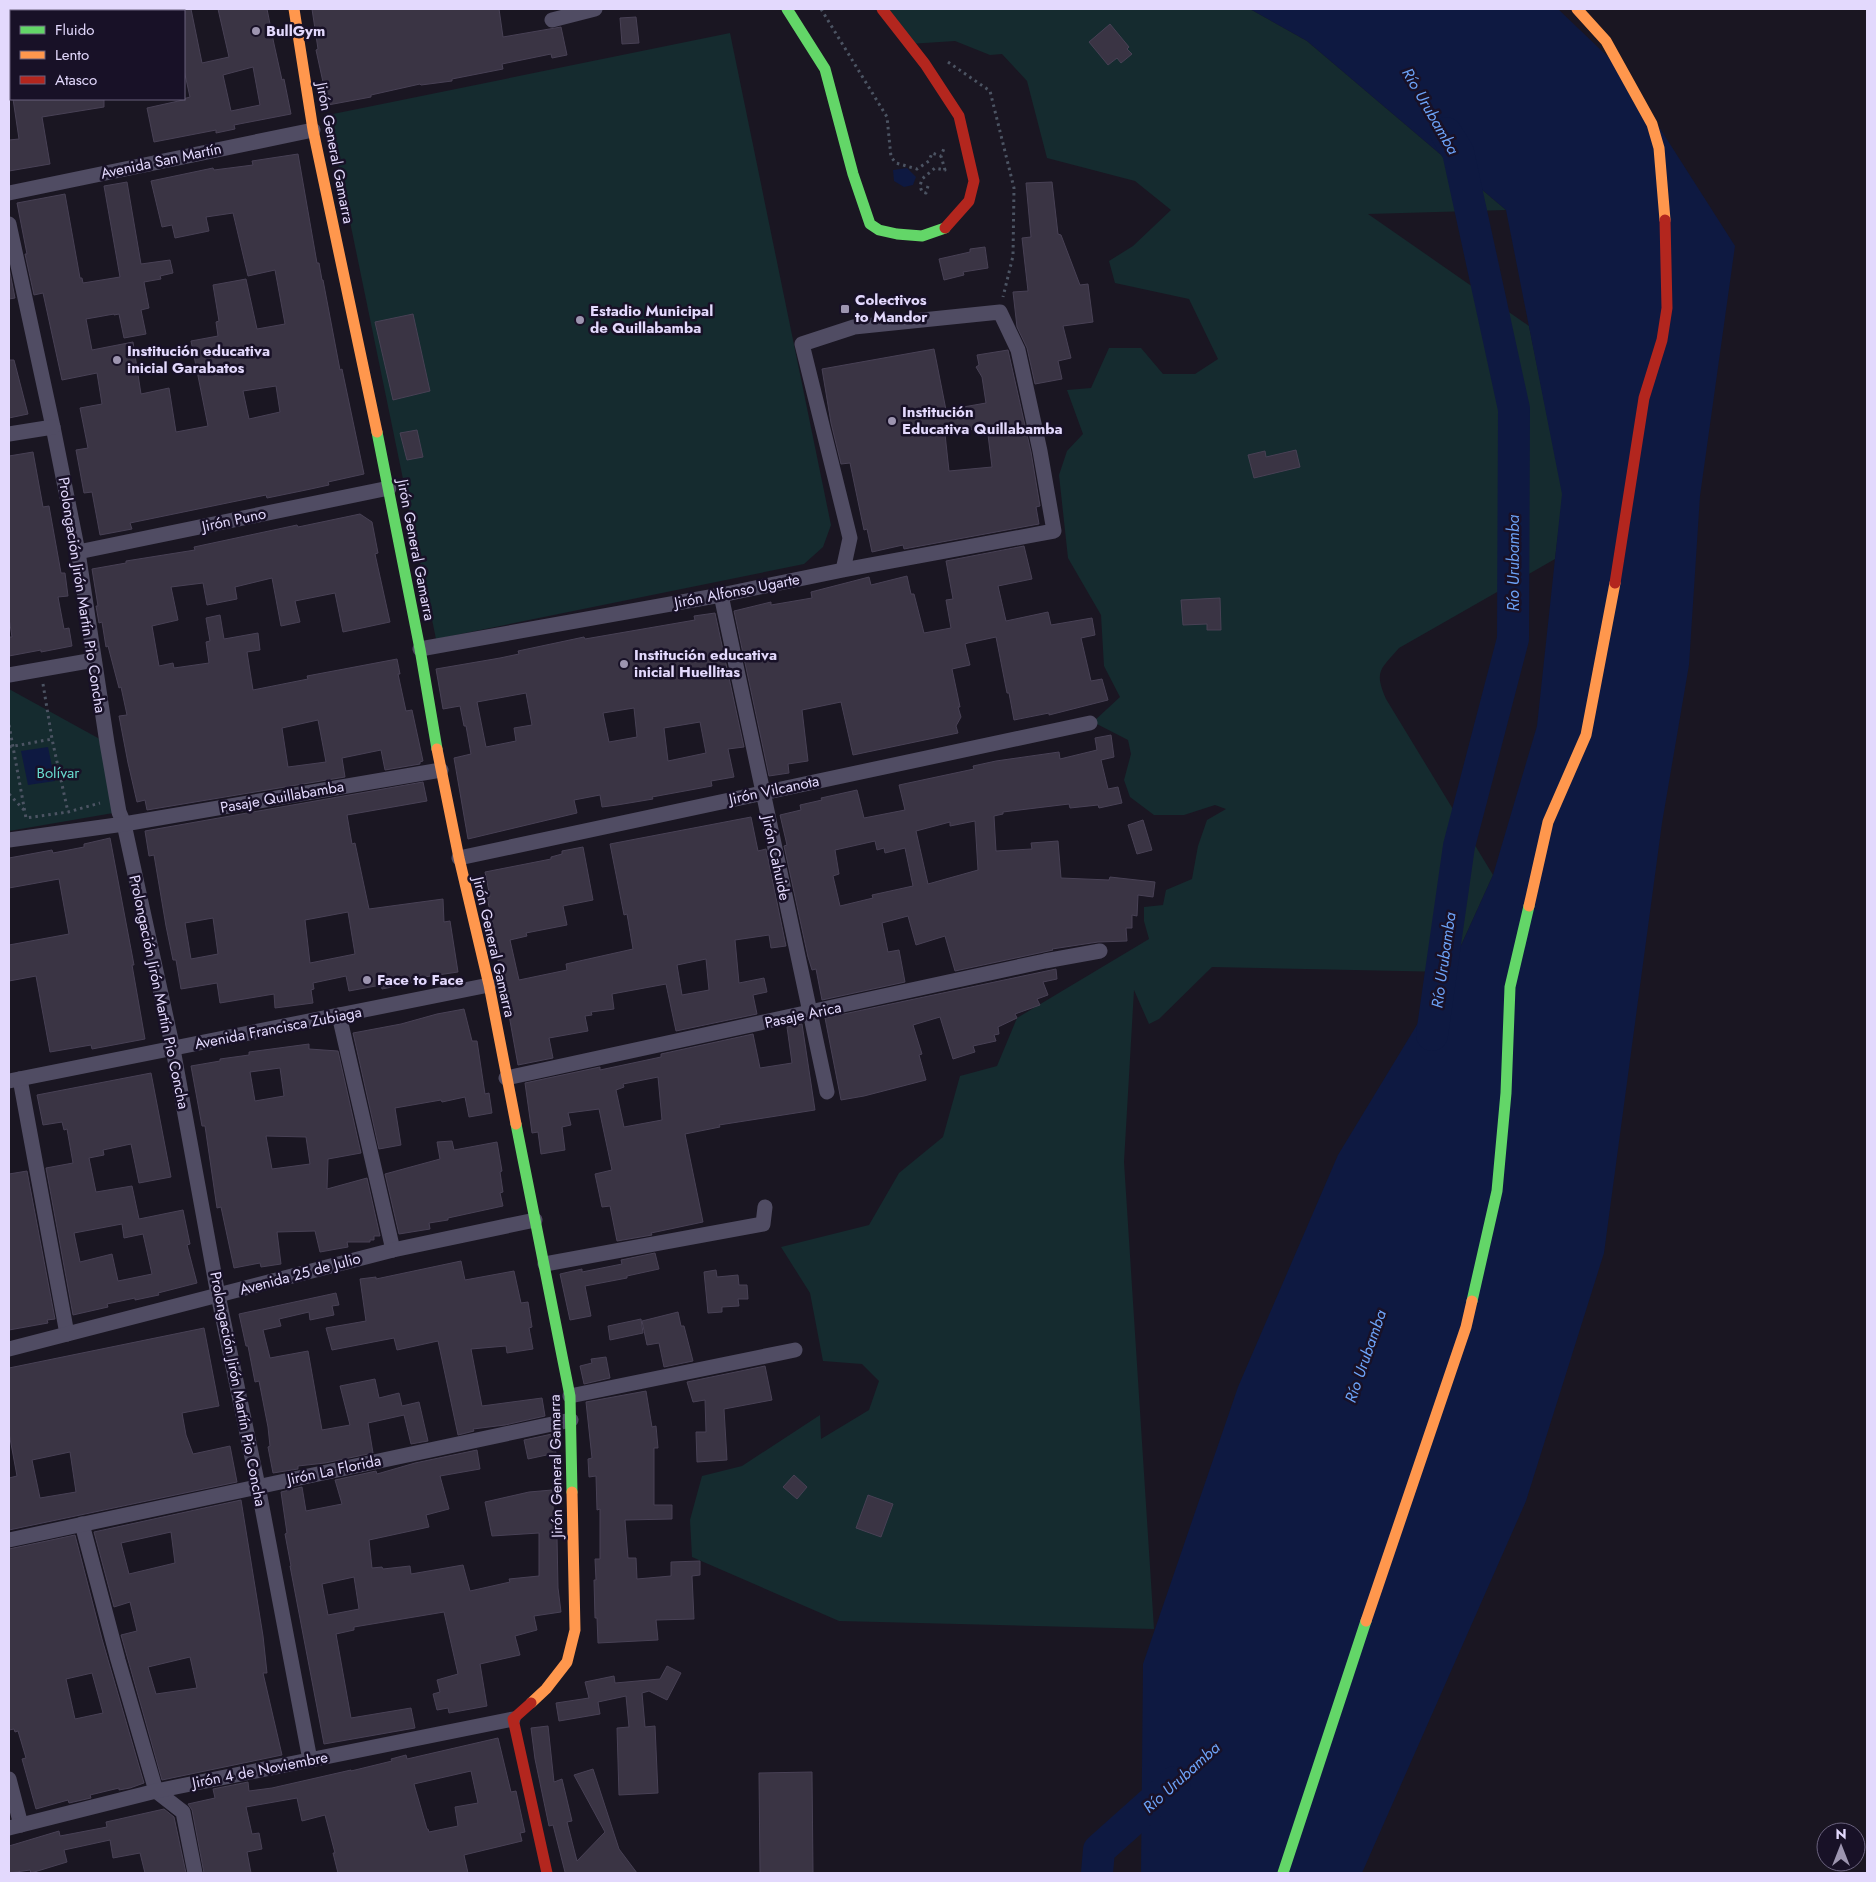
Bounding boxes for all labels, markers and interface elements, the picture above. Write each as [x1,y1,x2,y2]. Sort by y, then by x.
legend [10,10,185,100]
text: Fluido [55,19,94,41]
place label: BullGym [266,20,325,42]
marker: BullGym [250,25,262,37]
text: Lento [55,44,89,66]
water label: Río Urubamba [1396,64,1465,159]
text: Atasco [55,69,97,91]
street label: Jirón General Gamarra [310,78,359,226]
street label: Avenida San Martín [99,137,223,185]
place label: Colectivos to Mandor [855,289,928,328]
place label: Estadio Municipal de Quillabamba [590,300,713,339]
marker: Colectivos to Mandor [839,303,851,315]
marker: Estadio Municipal de Quillabamba [574,314,586,326]
place label: Institución educativa inicial Garabatos [127,340,270,379]
marker: Institución educativa inicial Garabatos [111,354,123,366]
place label: Institución Educativa Quillabamba [902,401,1063,440]
marker: Institución Educativa Quillabamba [886,415,898,427]
street label: Prolongación Jirón Martín Pio Concha [52,475,112,715]
street label: Jirón General Gamarra [391,475,440,623]
street label: Jirón Puno [198,502,268,538]
water label: Río Urubamba [1502,514,1525,611]
street label: Jirón Alfonso Ugarte [671,568,802,614]
place label: Institución educativa inicial Huellitas [634,644,777,683]
marker: Institución educativa inicial Huellitas [618,658,630,670]
park label: Bolívar [37,762,80,784]
street label: Jirón Vilcanota [725,770,821,811]
street label: Pasaje Quillabamba [218,775,346,819]
street label: Jirón Cahuide [756,811,796,903]
street label: Prolongación Jirón Martín Pio Concha [123,873,195,1111]
street label: Jirón General Gamarra [467,873,521,1019]
water label: Río Urubamba [1425,910,1462,1010]
place label: Face to Face [377,969,464,991]
marker: Face to Face [361,974,373,986]
street label: Pasaje Arica [763,996,843,1034]
street label: Avenida Francisca Zubiaga [193,1001,363,1055]
street label: Avenida 25 de Julio [237,1247,363,1301]
street label: Prolongación Jirón Martín Pio Concha [204,1270,272,1508]
water label: Río Urubamba [1339,1307,1392,1406]
street label: Jirón General Gamarra [544,1394,568,1540]
street label: Jirón La Florida [283,1449,383,1491]
water label: Río Urubamba [1138,1736,1225,1818]
street label: Jirón 4 de Noviembre [188,1746,330,1794]
north arrow [1816,1822,1866,1872]
text: N [1835,1824,1847,1844]

